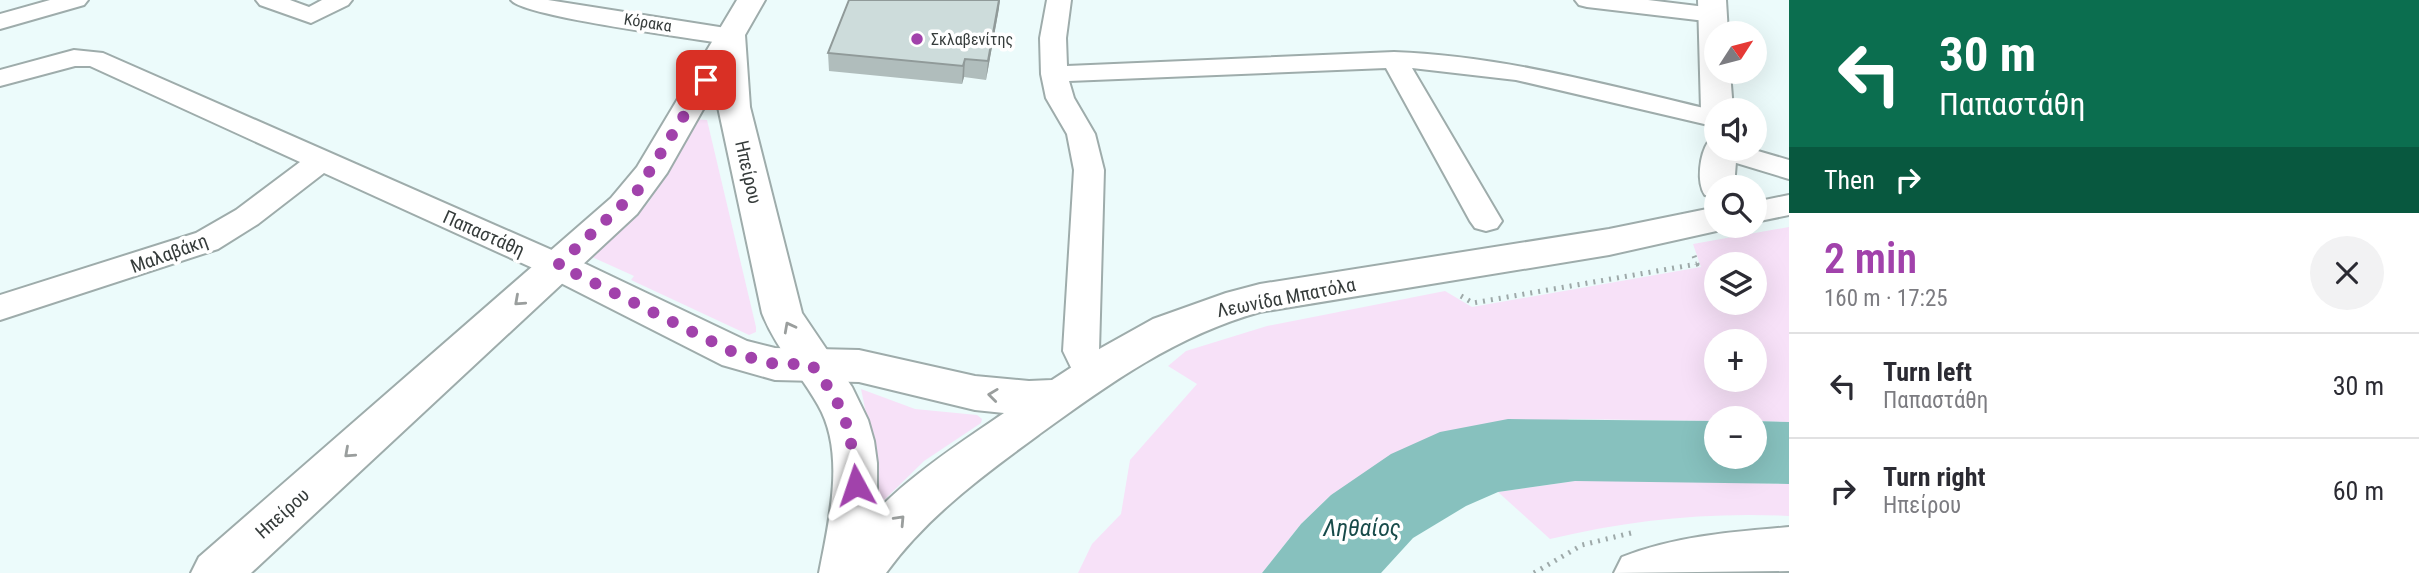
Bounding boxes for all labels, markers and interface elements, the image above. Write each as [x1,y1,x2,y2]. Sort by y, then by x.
street label: Κόρακα [623,9,673,36]
north arrow [1704,21,1768,84]
map controls [1704,21,1767,469]
text: 30 m [1939,26,2036,83]
icon: left [1824,28,1915,119]
place label: Σκλαβενίτης [931,30,1013,49]
marker: Σκλαβενίτης [909,31,925,47]
pin [676,50,736,110]
icon: arrive [687,61,725,99]
text: Παπαστάθη [1939,85,2085,123]
button: sound [1704,98,1767,161]
street label: Ηπείρου [730,138,767,206]
icon: right [1889,161,1927,199]
text: Then [1824,165,1875,195]
button: search [1704,175,1767,238]
street label: Παπαστάθη [439,205,528,262]
street label: Μαλαβάκη [127,229,211,278]
text: 2 min [1824,234,1917,283]
button: close [2310,236,2384,310]
button: layers [1704,252,1767,315]
street label: Λεωνίδα Μπατόλα [1215,273,1358,322]
text: 160 m · 17:25 [1824,285,1948,312]
one-way arrow [514,293,527,305]
one-way arrow [784,322,798,334]
button: + [1704,329,1767,392]
text: Turn left [1883,357,1972,387]
icon: left [1824,367,1862,405]
text: 30 m [2333,371,2384,401]
text: Παπαστάθη [1883,387,1988,414]
one-way arrow [987,388,999,403]
button: − [1704,406,1767,469]
one-way arrow [345,445,358,457]
position arrow [819,448,893,522]
text: Turn right [1883,462,1985,492]
icon: right [1824,472,1862,510]
text: 60 m [2333,476,2384,506]
street label: Ηπείρου [251,483,314,543]
text: Ηπείρου [1883,492,1961,519]
water label: Ληθαίος [1322,514,1401,542]
one-way arrow [891,515,904,528]

